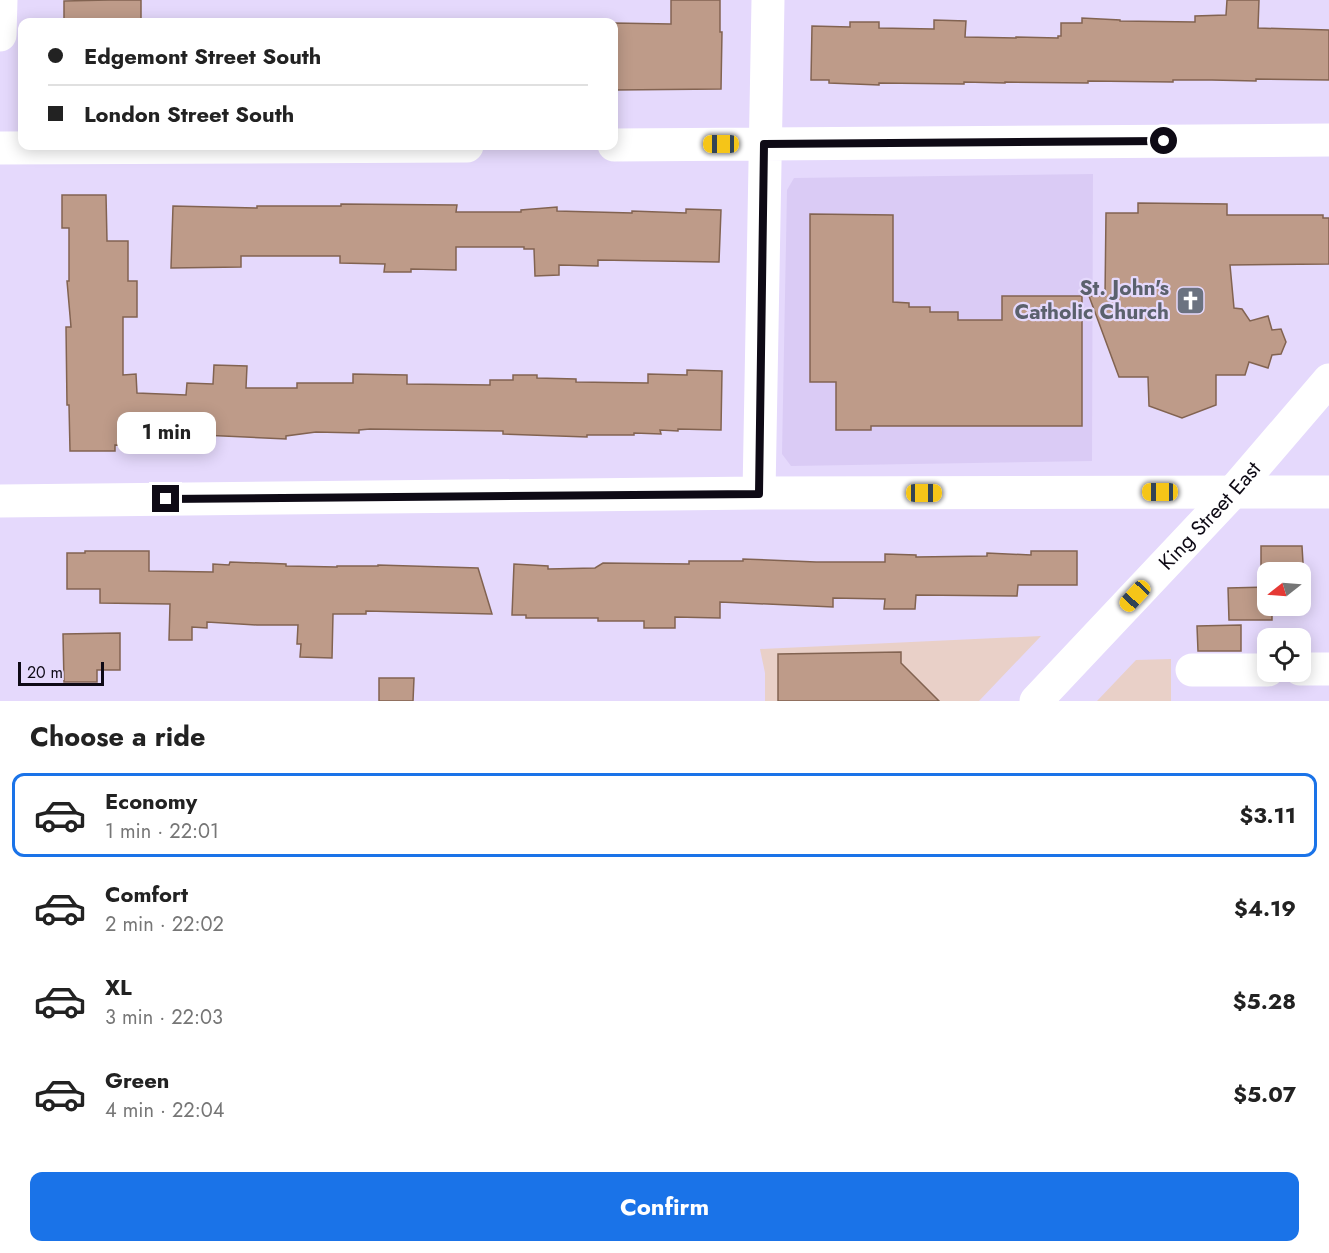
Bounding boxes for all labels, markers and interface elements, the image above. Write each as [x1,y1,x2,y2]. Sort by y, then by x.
text: Edgemont Street South [84,40,321,72]
text: London Street South [84,98,294,130]
route start [1150,127,1177,154]
car [703,135,739,153]
place label: St. John's Catholic Church [1014,273,1169,327]
church icon: St. John's Catholic Church [1174,284,1206,316]
callout: 1 min [116,412,216,454]
text: 1 min [142,418,191,447]
street label: King Street East [1152,455,1268,577]
car [1142,483,1178,501]
car [906,484,942,502]
route end [152,485,179,512]
north arrow [1257,562,1311,616]
map controls [1257,562,1311,682]
car [1116,577,1154,615]
button: locate [1257,628,1311,682]
scale bar [18,659,104,686]
text: 20 m [27,661,63,684]
text: Choose a ride [30,717,205,756]
text: Economy [105,785,197,817]
icon: car [33,788,87,842]
text: $3.11 [1240,799,1296,831]
text: 1 min · 22:01 [105,817,219,846]
text: Comfort [105,878,188,910]
icon: car [33,881,87,935]
text: $4.19 [1234,892,1296,924]
text: 2 min · 22:02 [105,910,224,939]
text: XL [105,971,132,1003]
icon: car [33,974,87,1028]
text: $5.28 [1233,985,1296,1017]
text: 3 min · 22:03 [105,1003,223,1032]
text: Green [105,1064,169,1096]
icon: car [33,1067,87,1121]
text: $5.07 [1233,1078,1296,1110]
text: 4 min · 22:04 [105,1096,224,1125]
button: Confirm [30,1172,1299,1241]

